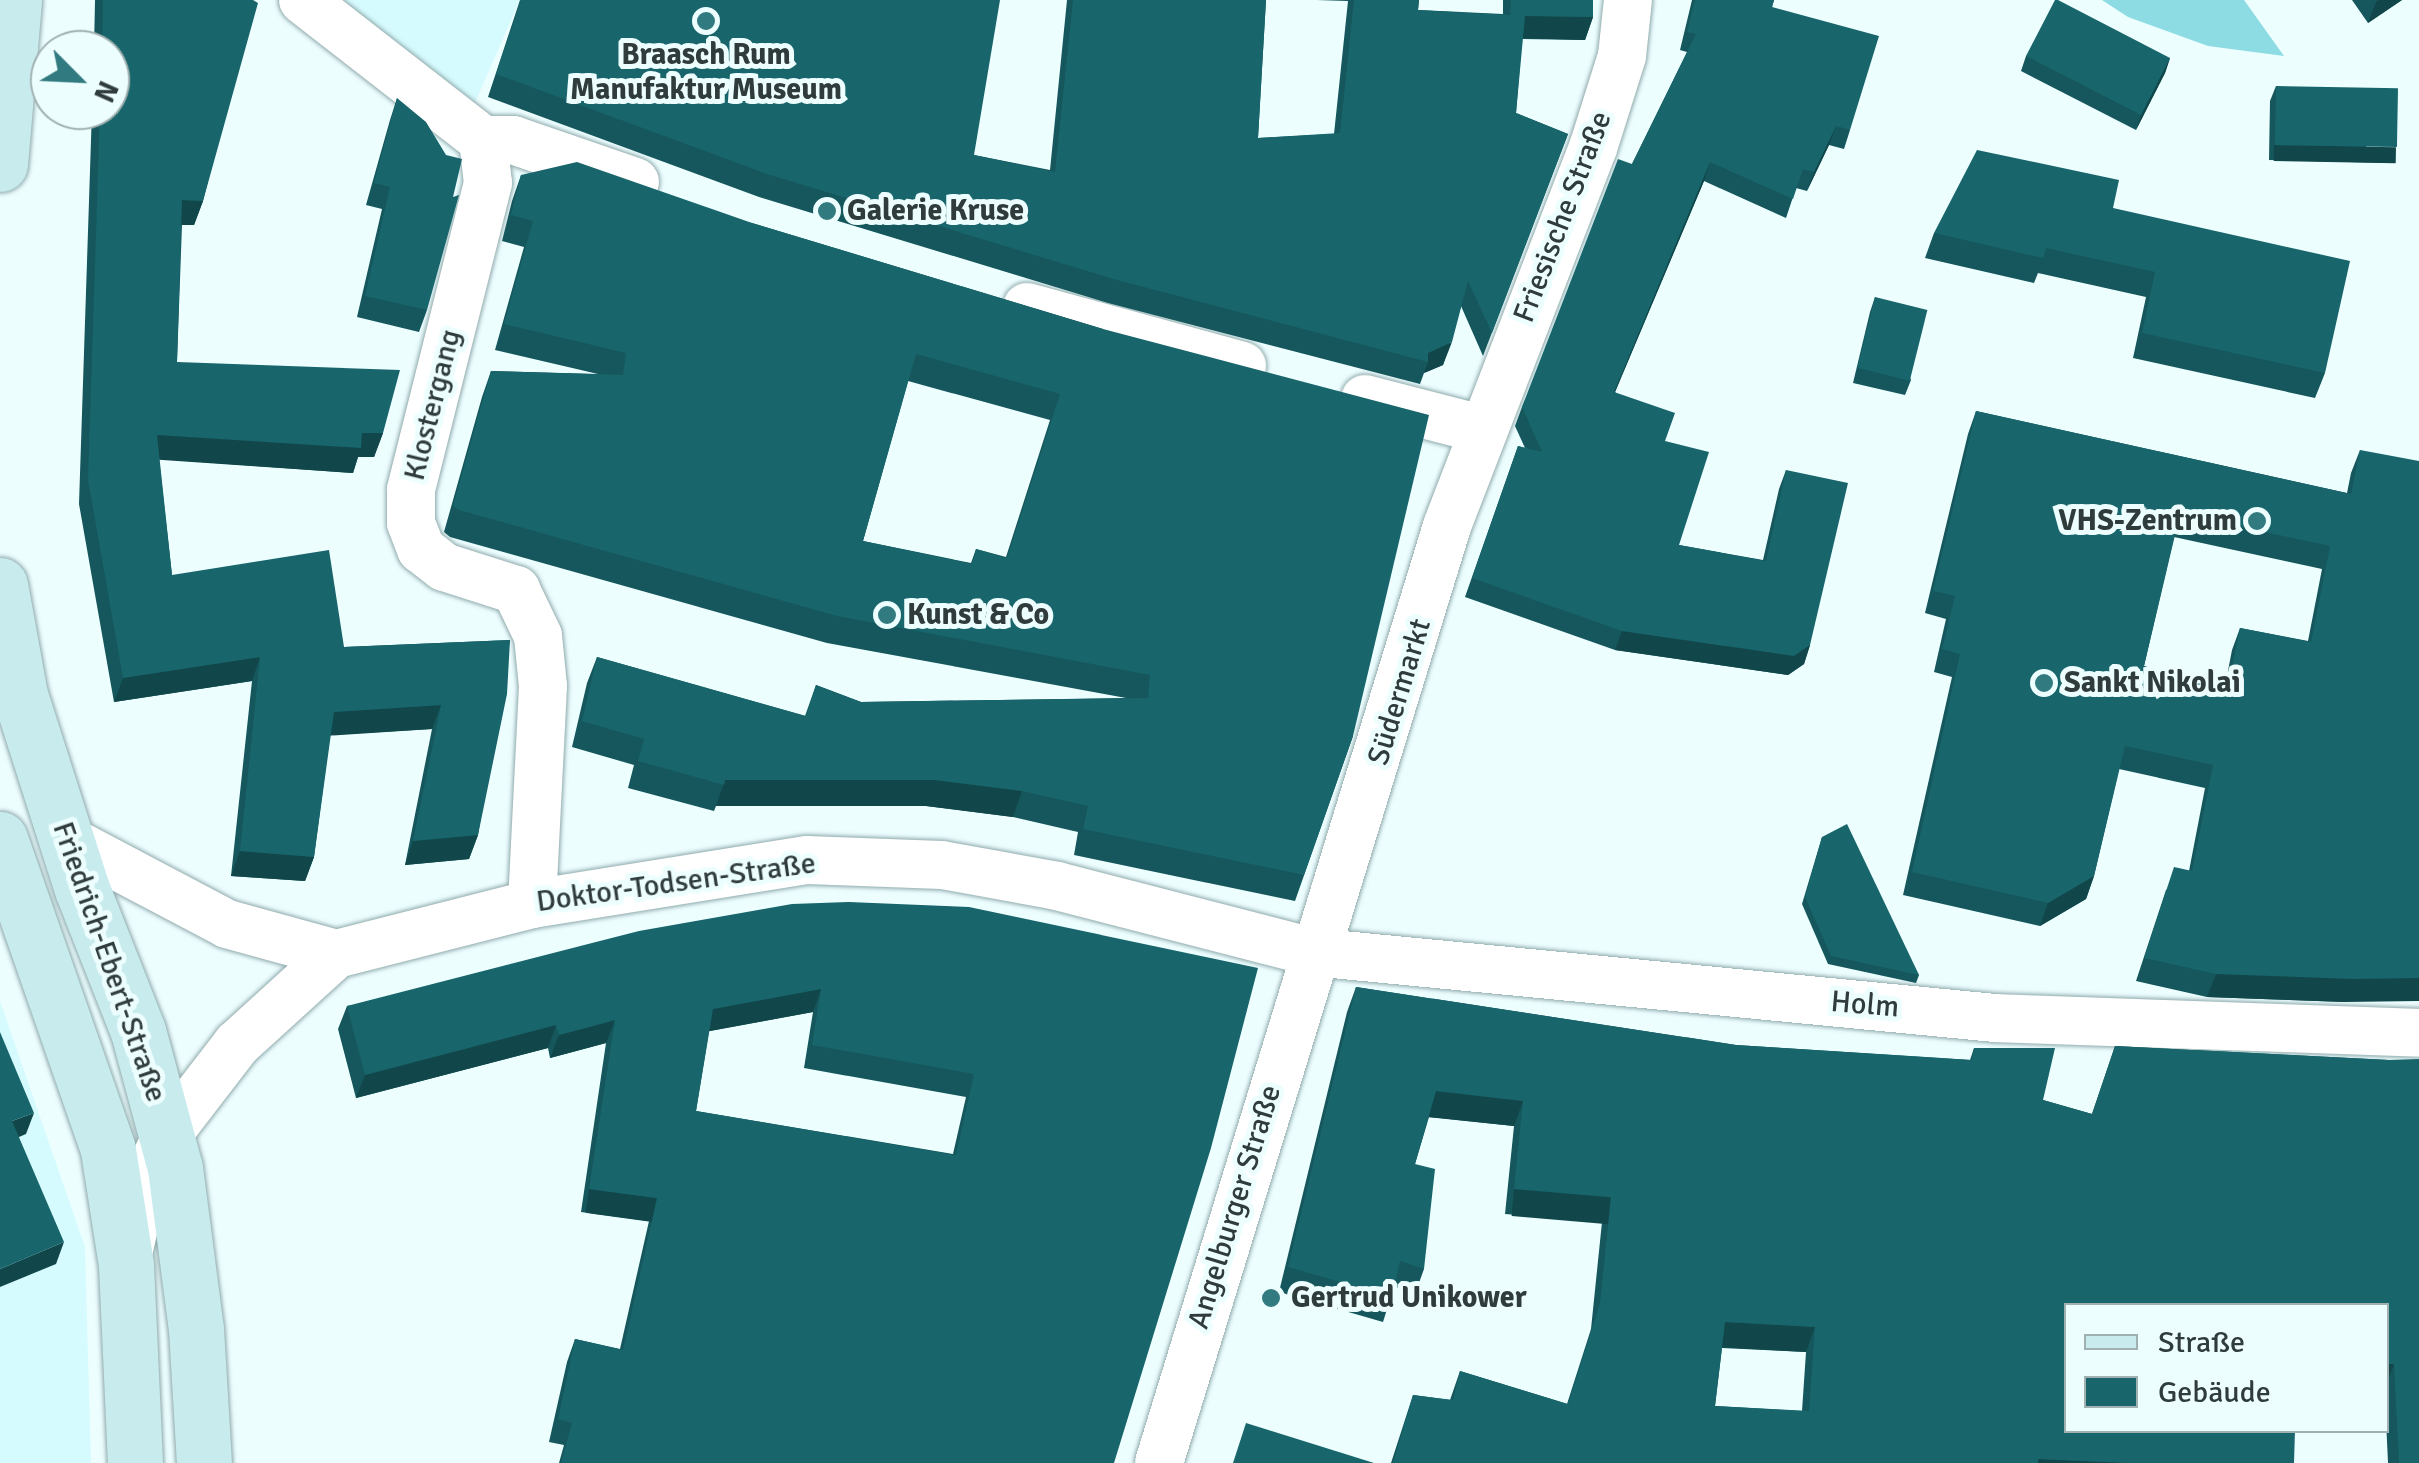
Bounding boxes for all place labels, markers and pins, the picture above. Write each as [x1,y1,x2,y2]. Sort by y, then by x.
marker: Braasch Rum Manufaktur Museum [695,10,717,32]
place label: Braasch Rum Manufaktur Museum [570,37,842,108]
place label: Galerie Kruse [847,193,1024,229]
marker: Galerie Kruse [816,200,838,222]
place label: VHS-Zentrum [2058,503,2237,539]
marker: VHS-Zentrum [2246,510,2268,532]
place label: Kunst & Co [907,597,1049,633]
marker: Kunst & Co [876,604,898,626]
place label: Sankt Nikolai [2064,665,2241,701]
marker: Sankt Nikolai [2033,672,2055,694]
place label: Gertrud Unikower [1291,1280,1527,1316]
marker: Gertrud Unikower [1260,1287,1282,1309]

